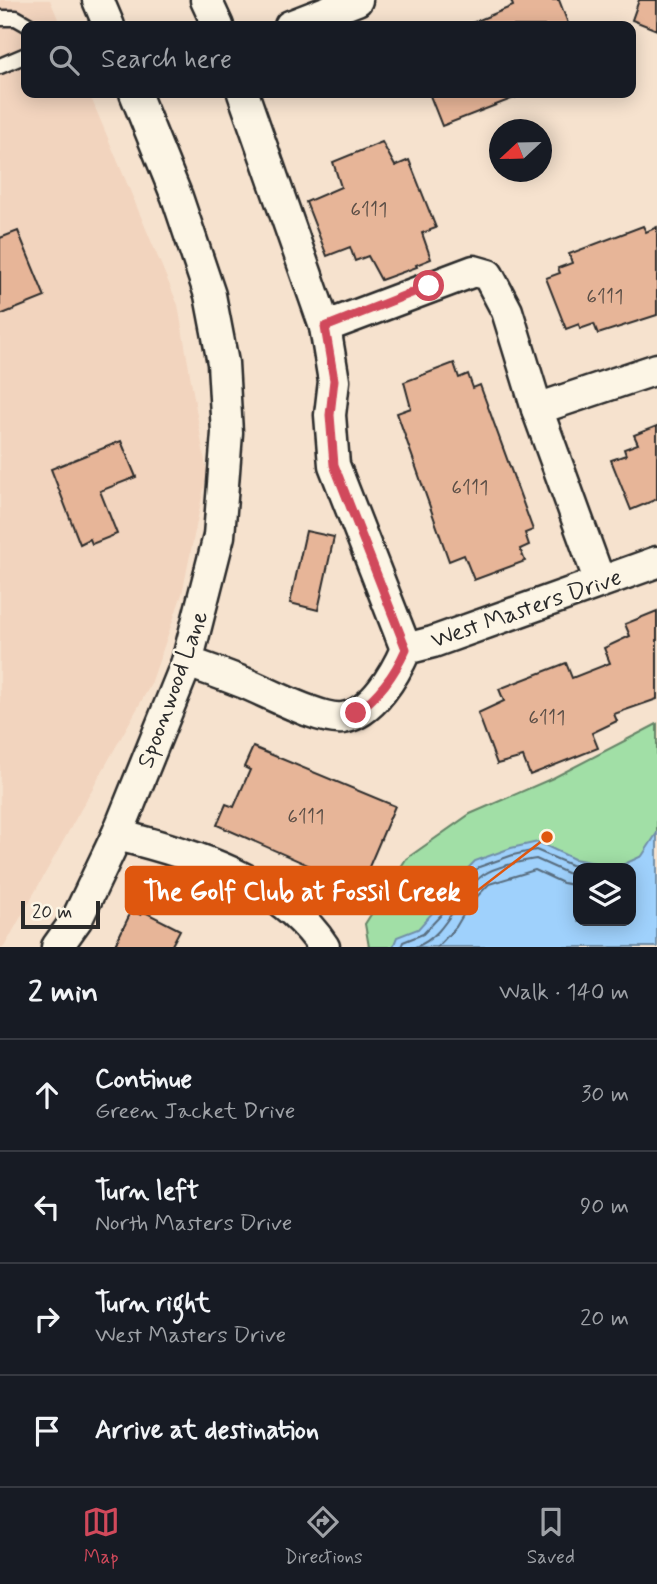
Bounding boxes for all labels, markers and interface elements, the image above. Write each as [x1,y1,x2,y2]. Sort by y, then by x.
search box [21,21,636,98]
icon: search [45,41,83,79]
text: Search here [101,43,232,77]
north arrow [489,119,552,182]
house number: 6111 [350,196,388,224]
route start [413,270,444,301]
house number: 6111 [586,283,624,311]
house number: 6111 [451,474,489,502]
street label: West Masters Drive [427,562,626,657]
street label: Spoonwood Lane [131,607,216,773]
route end [340,697,371,728]
house number: 6111 [528,704,566,732]
house number: 6111 [287,803,325,831]
map controls [573,863,636,926]
button: layers [573,863,636,926]
callout: The Golf Club at Fossil Creek [126,867,477,914]
text: The Golf Club at Fossil Creek [143,876,461,910]
scale bar [21,898,100,930]
text: 20 m [32,900,72,925]
text: 2 min [28,973,98,1012]
text: Walk · 140 m [499,978,629,1008]
text: Continue [95,1063,192,1097]
icon: ahead [28,1076,66,1114]
text: 30 m [581,1080,629,1110]
text: Green Jacket Drive [95,1097,295,1127]
text: Turn left [95,1175,199,1209]
icon: left [28,1188,66,1226]
text: 90 m [580,1192,629,1222]
text: North Masters Drive [95,1209,292,1239]
text: Turn right [95,1287,211,1321]
icon: right [28,1300,66,1338]
text: 20 m [580,1304,629,1334]
text: West Masters Drive [95,1321,286,1351]
icon: arrive [28,1412,66,1450]
text: Arrive at destination [95,1414,319,1448]
tab: Map [82,1503,120,1570]
tab: Directions [284,1503,363,1570]
tab: Saved [527,1503,575,1570]

